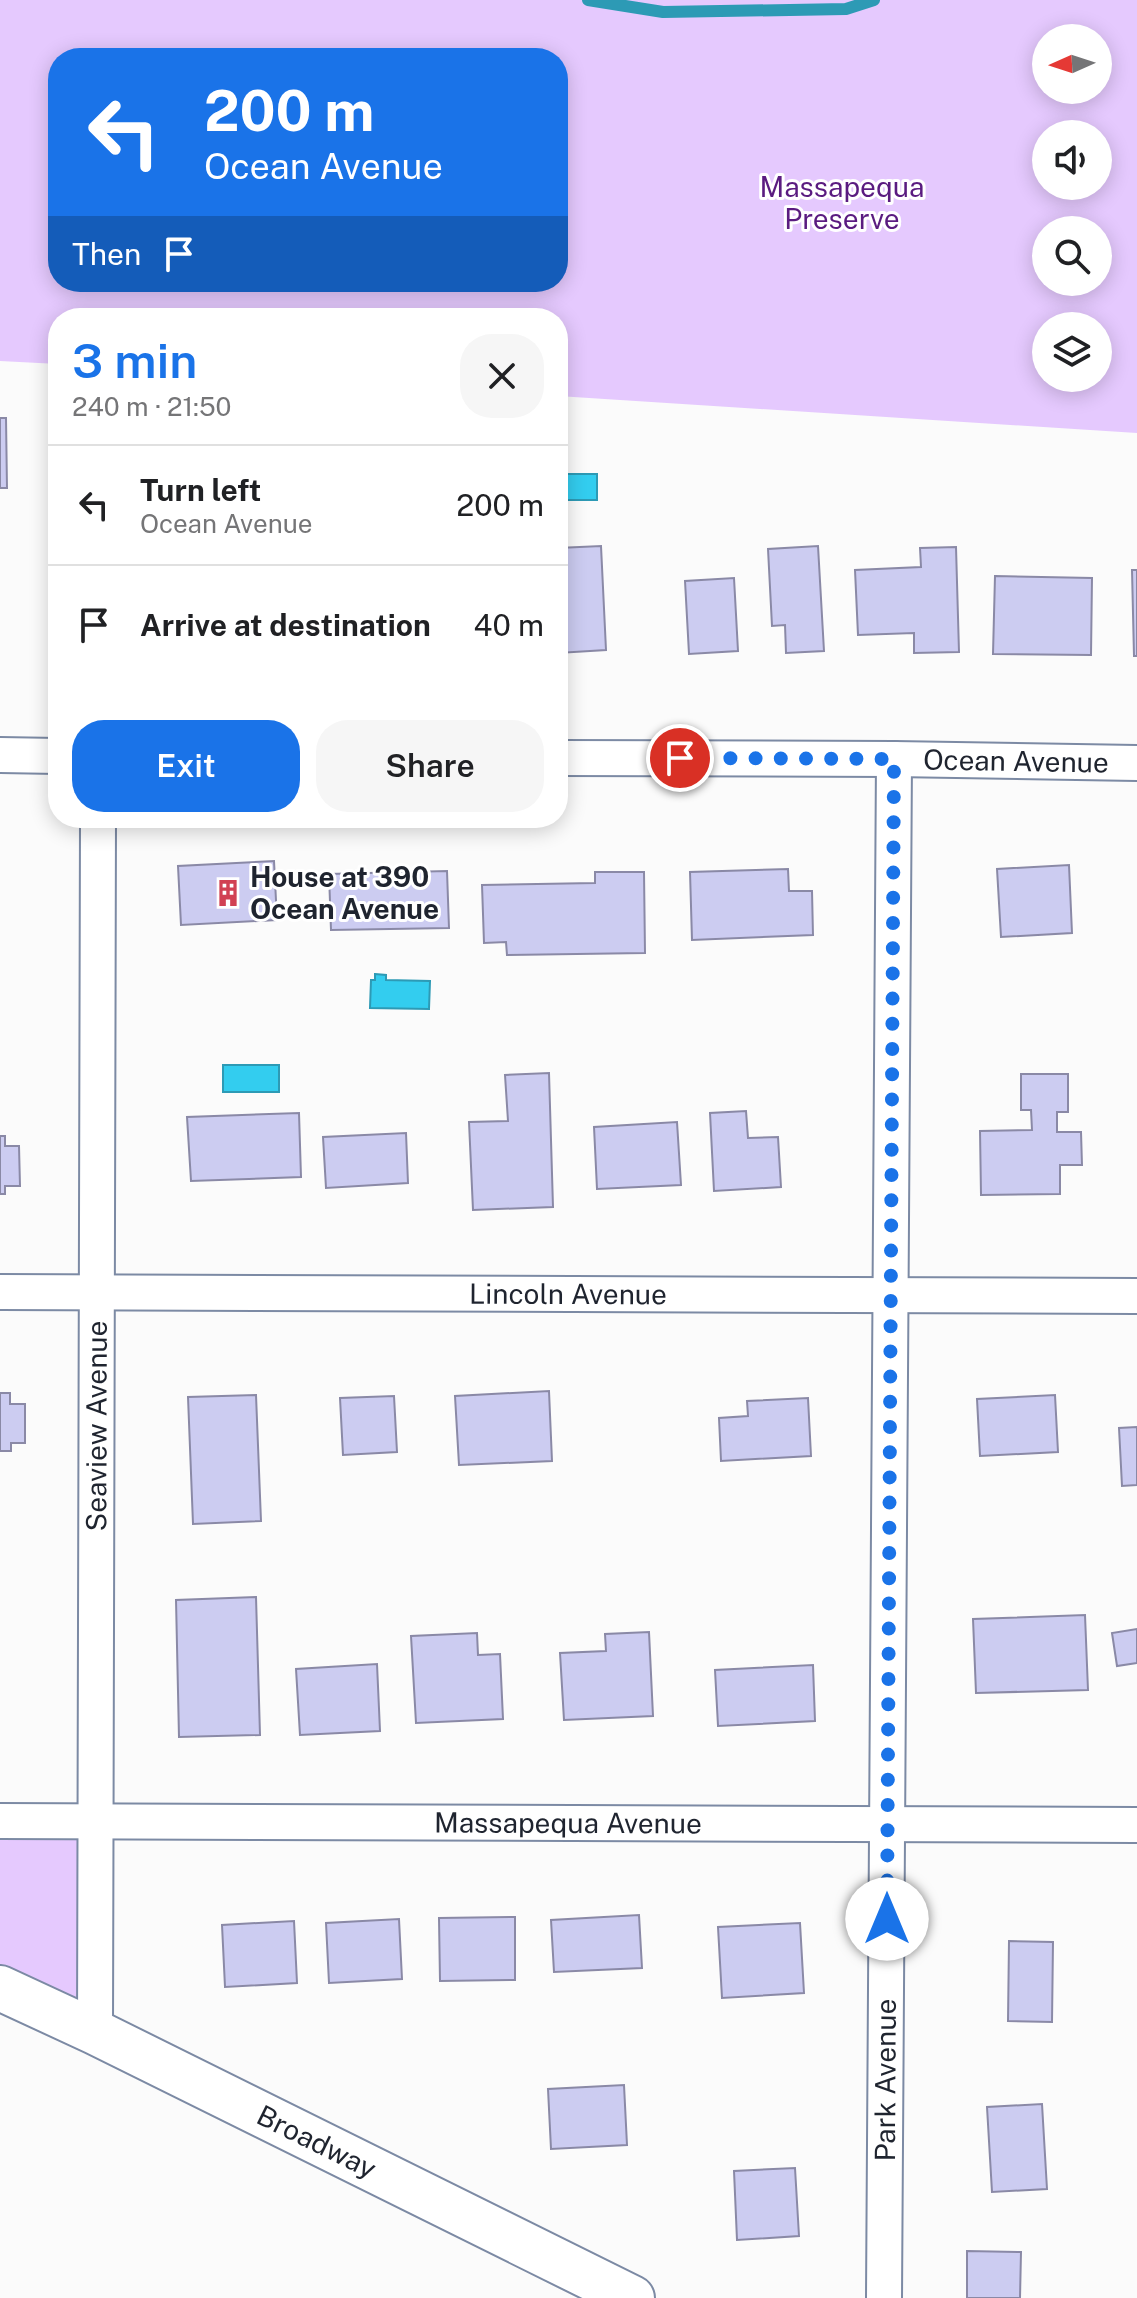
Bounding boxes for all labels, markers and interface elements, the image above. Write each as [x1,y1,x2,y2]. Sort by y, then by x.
north arrow [1032,24,1112,104]
map controls [1032,24,1112,392]
text: 200 m [204,78,374,144]
icon: left [72,80,176,184]
button: sound [1032,120,1112,200]
text: Ocean Avenue [204,145,443,187]
park label: Massapequa Preserve [760,170,924,235]
button: search [1032,216,1112,296]
icon: arrive [157,232,201,276]
text: Then [72,236,141,272]
button: layers [1032,312,1112,392]
text: 3 min [72,332,197,389]
button: close [460,334,544,418]
text: 240 m · 21:50 [72,391,232,422]
text: Turn left [140,472,261,508]
icon: left [72,483,116,527]
text: 200 m [456,487,544,523]
text: Ocean Avenue [140,508,313,539]
icon: arrive [72,603,116,647]
text: Arrive at destination [140,607,431,643]
text: 40 m [474,607,544,643]
button: Exit [72,720,300,812]
button: Share [316,720,544,812]
pin [646,724,714,792]
icon: arrive [658,736,702,780]
street label: Ocean Avenue [923,742,1109,779]
place label: House at 390 Ocean Avenue [250,860,439,925]
building icon: House at 390 Ocean Avenue [213,878,243,908]
street label: Lincoln Avenue [469,1277,667,1310]
street label: Seaview Avenue [79,1320,113,1532]
street label: Massapequa Avenue [434,1806,702,1839]
position arrow [845,1877,929,1961]
street label: Park Avenue [868,1999,902,2161]
street label: Broadway [252,2098,382,2185]

